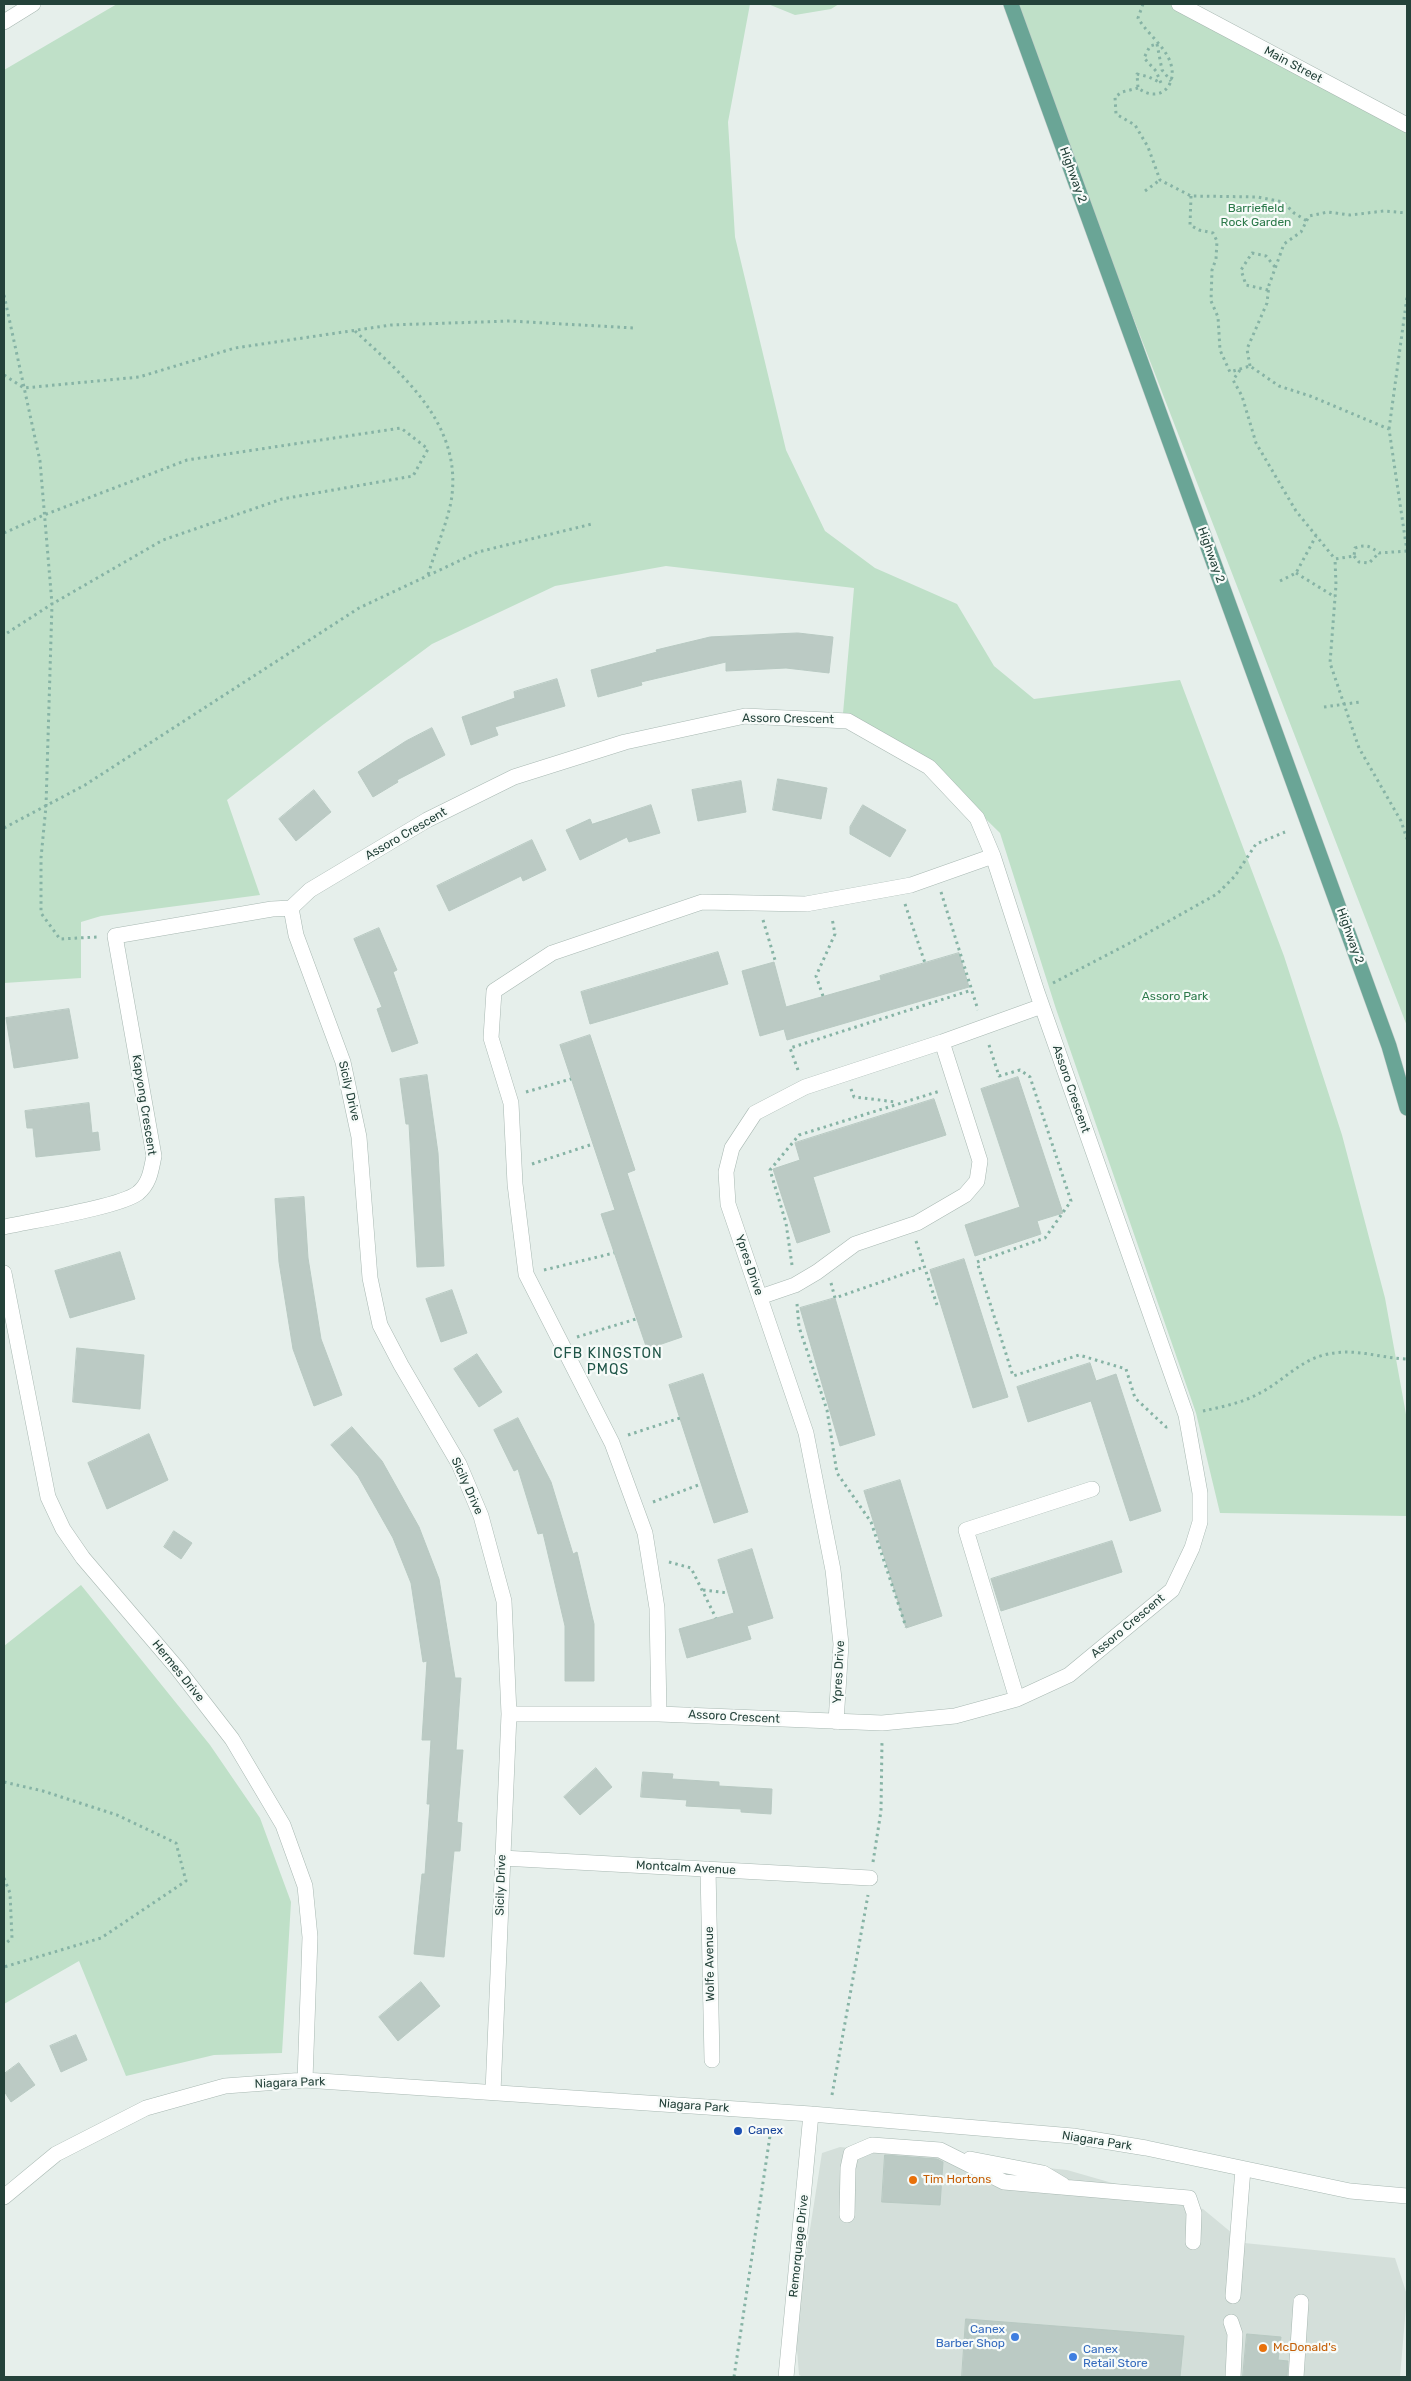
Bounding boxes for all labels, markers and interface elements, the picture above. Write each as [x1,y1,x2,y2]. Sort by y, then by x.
street label: Main Street [1261,44,1325,86]
street label: Highway 2 [1056,145,1090,205]
park label: Barriefield Rock Garden [1221,202,1291,230]
street label: Highway 2 [1194,525,1228,585]
street label: Assoro Crescent [742,711,834,727]
street label: Assoro Crescent [363,805,449,863]
street label: Highway 2 [1333,906,1367,966]
park label: Assoro Park [1142,990,1208,1004]
street label: Assoro Crescent [1049,1043,1093,1135]
street label: Kapyong Crescent [129,1054,159,1156]
street label: Sicily Drive [335,1060,363,1122]
street label: Ypres Drive [732,1233,766,1297]
district label: CFB KINGSTON PMQS [552,1346,664,1378]
street label: Sicily Drive [448,1455,486,1517]
street label: Assoro Crescent [1088,1591,1168,1661]
street label: Hermes Drive [149,1637,207,1705]
street label: Ypres Drive [830,1640,848,1704]
street label: Assoro Crescent [688,1707,780,1727]
street label: Sicily Drive [493,1854,509,1916]
street label: Montcalm Avenue [636,1858,736,1878]
street label: Wolfe Avenue [702,1926,718,2002]
street label: Niagara Park [254,2075,326,2091]
street label: Niagara Park [658,2096,730,2116]
place label: Canex [748,2124,783,2138]
marker: Canex [732,2125,744,2137]
street label: Niagara Park [1061,2128,1133,2154]
place label: Tim Hortons [923,2173,991,2187]
marker: Tim Hortons [907,2174,919,2186]
street label: Remorquage Drive [786,2194,812,2298]
place label: Canex Barber Shop [936,2323,1005,2351]
marker: Canex Barber Shop [1009,2331,1021,2343]
place label: McDonald's [1273,2341,1337,2355]
marker: McDonald's [1257,2342,1269,2354]
place label: Canex Retail Store [1083,2343,1148,2371]
marker: Canex Retail Store [1067,2351,1079,2363]

